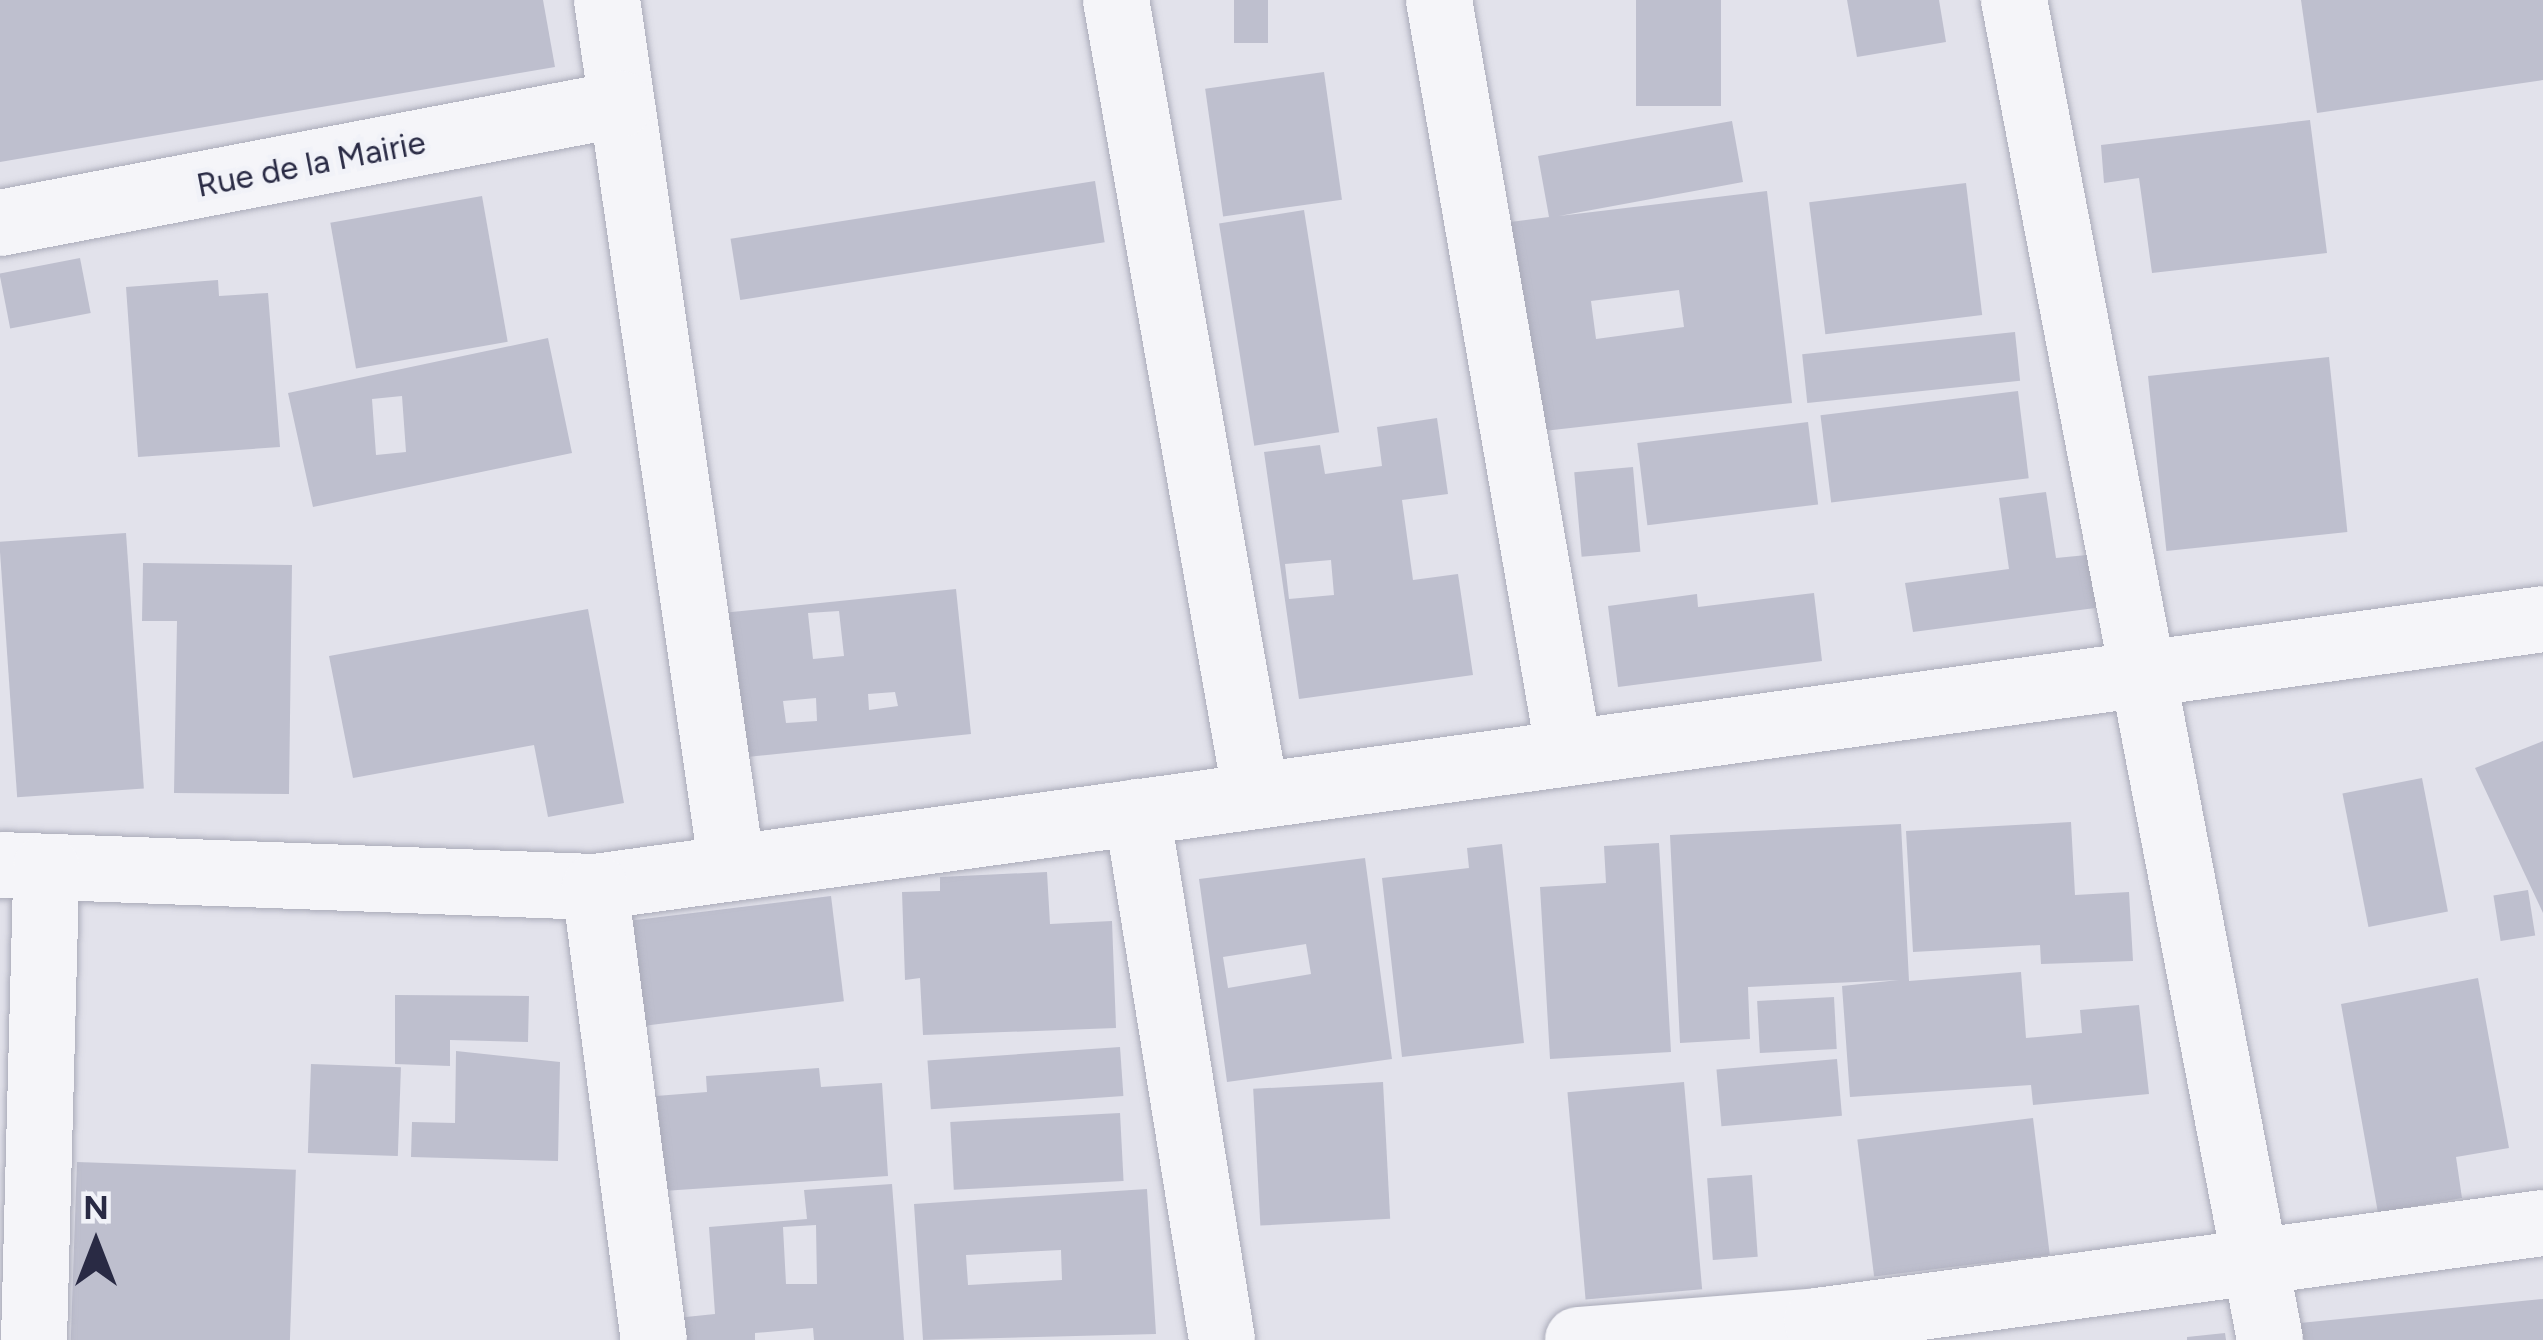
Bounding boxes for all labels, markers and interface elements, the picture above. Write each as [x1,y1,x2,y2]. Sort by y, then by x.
street label: Rue de la Mairie [193,122,429,206]
north arrow [36,1184,156,1304]
text: N [83,1188,109,1227]

